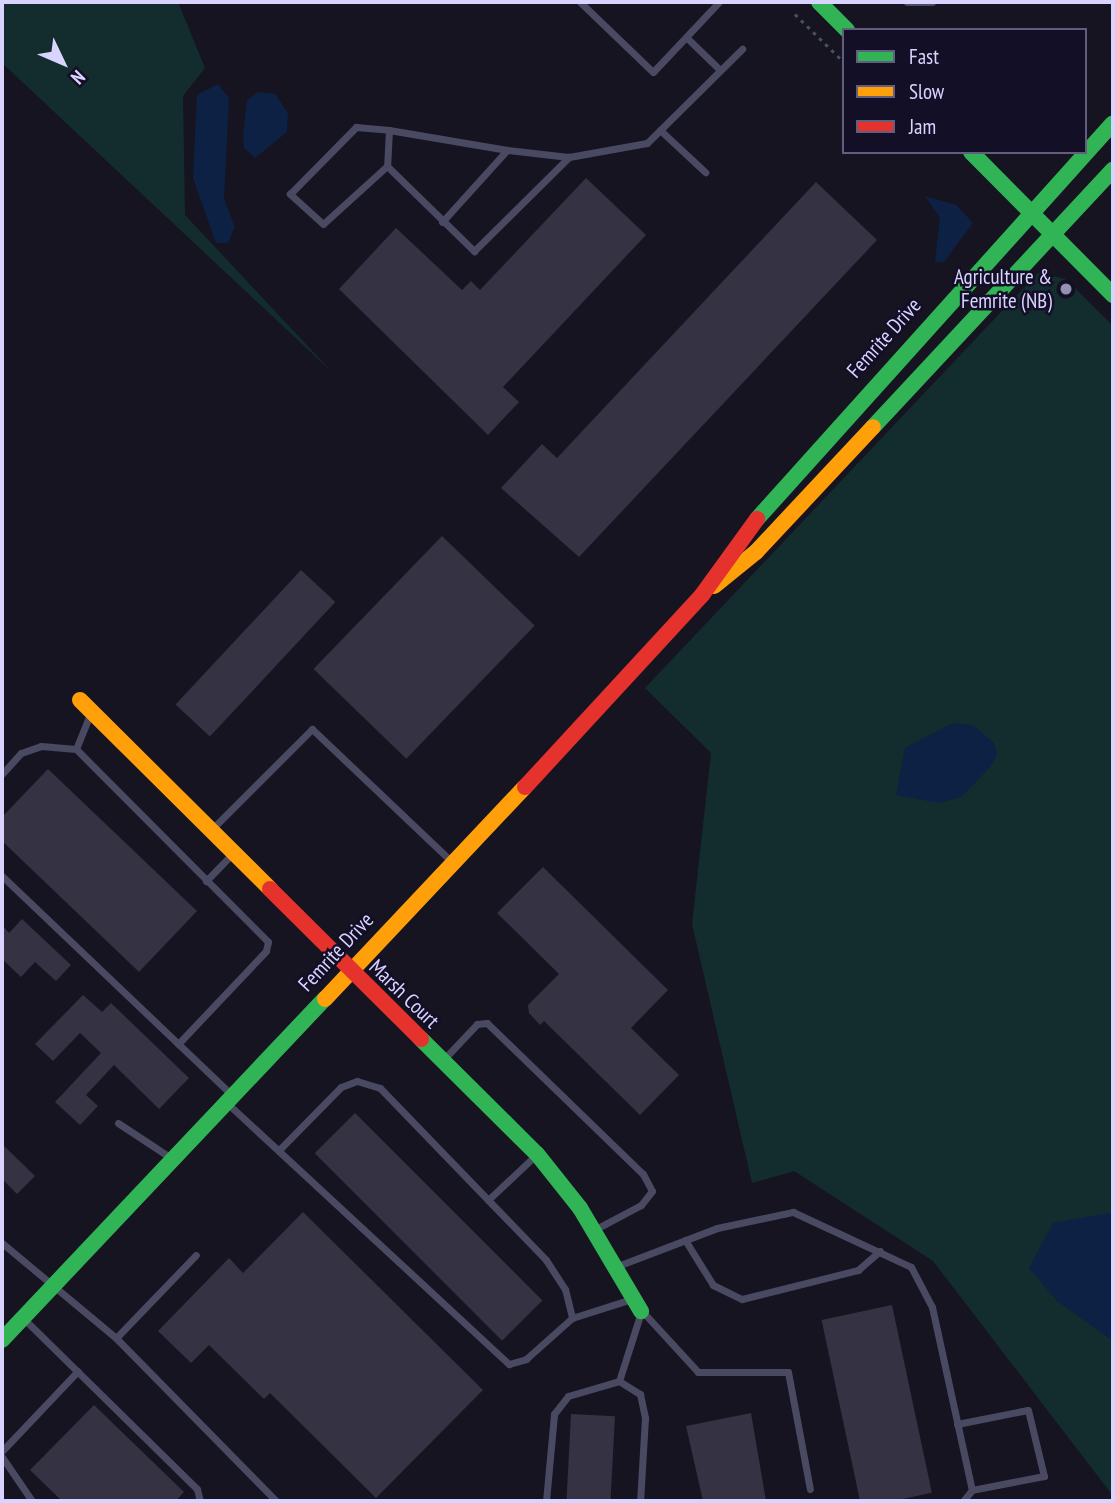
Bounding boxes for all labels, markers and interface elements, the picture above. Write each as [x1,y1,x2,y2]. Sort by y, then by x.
north arrow [28,28,98,98]
legend [842,28,1087,154]
text: Fast [909,43,939,70]
text: N [66,66,90,90]
text: Slow [909,78,944,105]
text: Jam [909,113,936,140]
place label: Agriculture & Femrite (NB) [954,264,1052,314]
marker: Agriculture & Femrite (NB) [1058,281,1074,297]
street label: Femrite Drive [842,293,926,383]
street label: Femrite Drive [293,907,379,997]
street label: Marsh Court [364,955,444,1033]

